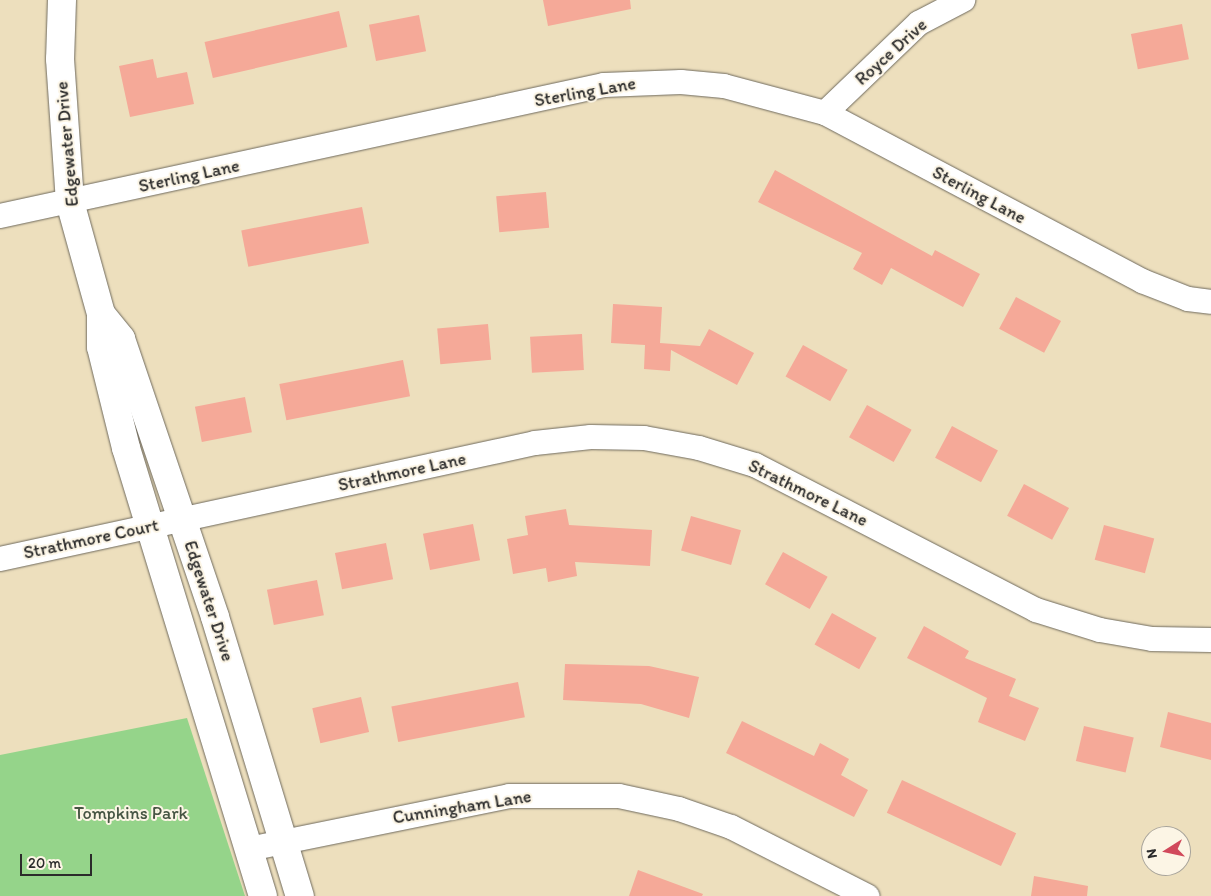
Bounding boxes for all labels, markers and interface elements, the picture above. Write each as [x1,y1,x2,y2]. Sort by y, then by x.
street label: Royce Drive [850,14,932,90]
street label: Sterling Lane [533,72,637,112]
street label: Edgewater Drive [51,81,83,207]
street label: Sterling Lane [137,155,241,197]
street label: Sterling Lane [929,161,1029,229]
street label: Strathmore Lane [336,448,468,496]
street label: Strathmore Lane [745,455,871,531]
street label: Strathmore Court [22,514,160,564]
street label: Edgewater Drive [179,538,239,664]
street label: Cunningham Lane [391,785,533,829]
park label: Tompkins Park [74,802,188,824]
north arrow [1141,826,1191,876]
scale bar [22,844,95,876]
text: N [1143,847,1161,860]
text: 20 m [28,854,61,872]

